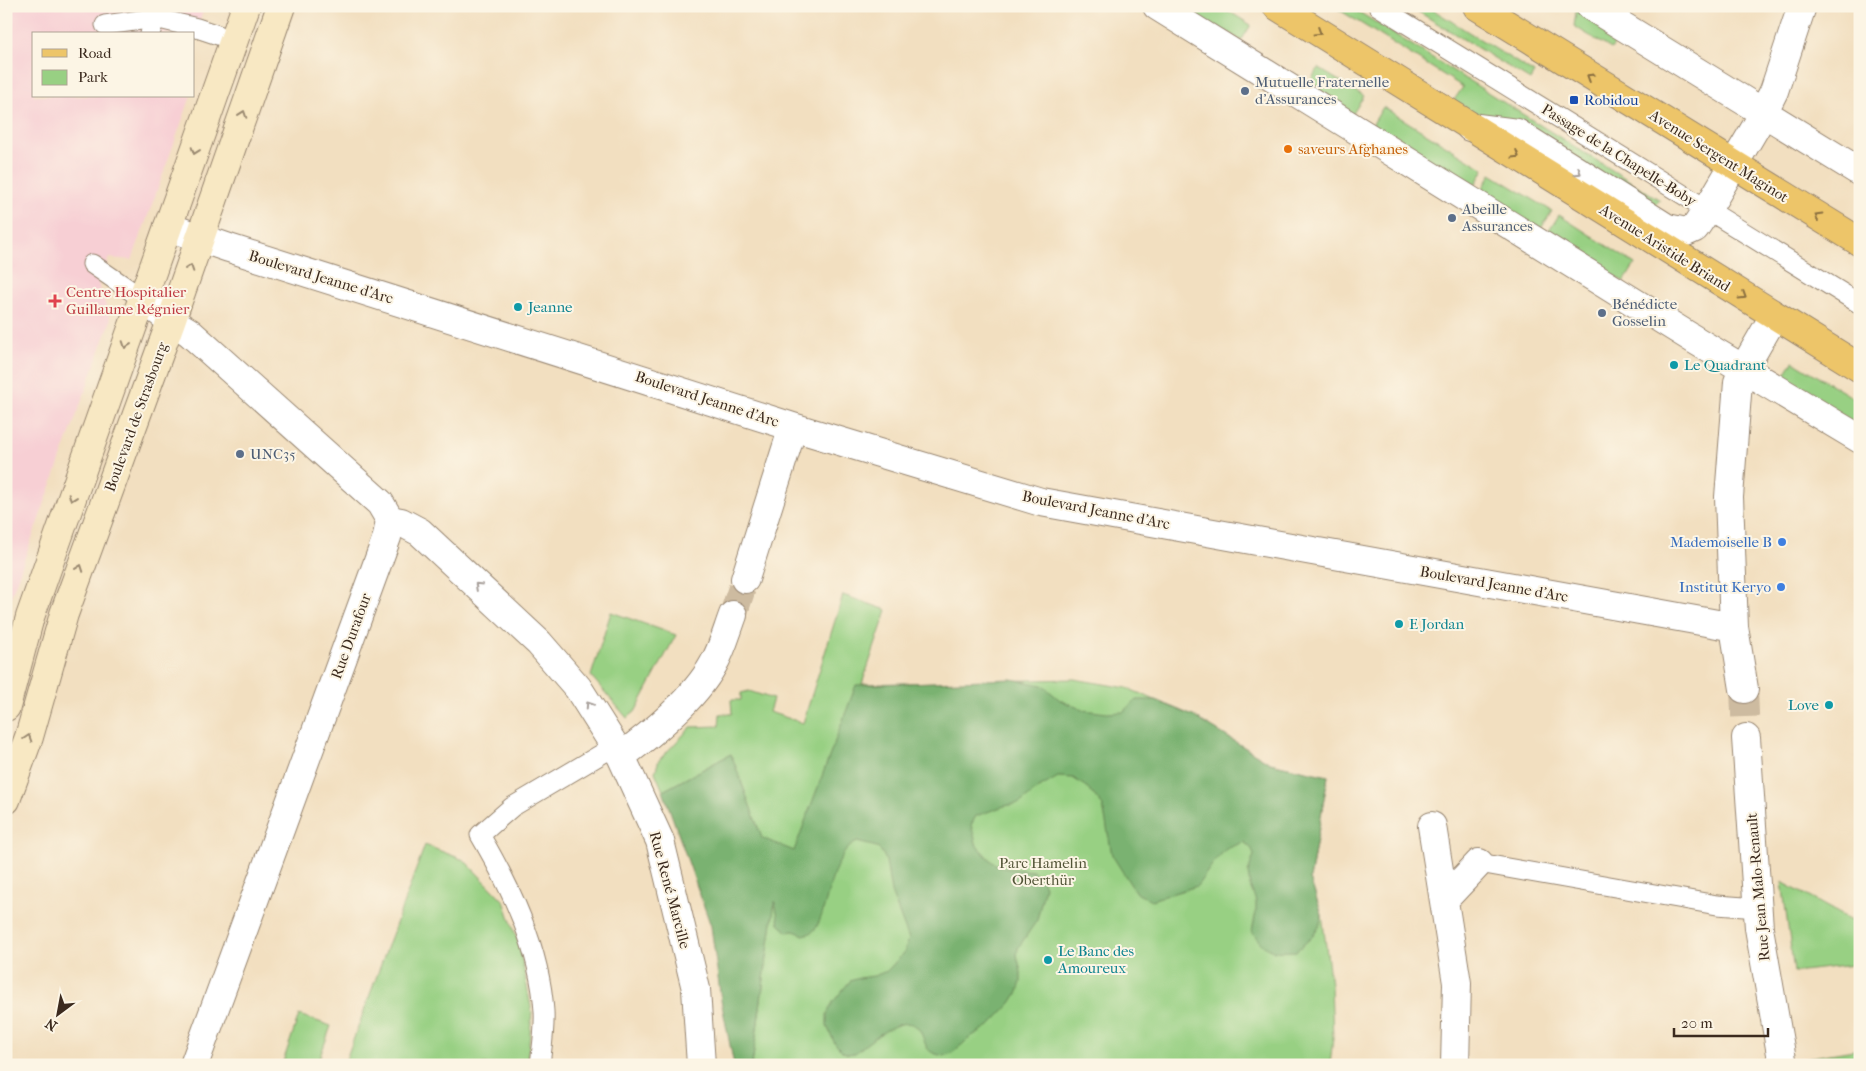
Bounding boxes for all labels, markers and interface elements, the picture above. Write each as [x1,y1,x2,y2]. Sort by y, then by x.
one-way arrow [1313,26,1322,35]
legend [32,32,195,98]
text: Road [78,44,112,62]
text: Park [78,68,108,86]
place label: Mutuelle Fraternelle d'Assurances [1255,73,1390,108]
one-way arrow [1587,73,1596,83]
marker: Mutuelle Fraternelle d'Assurances [1239,85,1251,97]
place label: Robidou [1584,91,1639,109]
marker: Robidou [1568,94,1580,106]
street label: Passage de la Chapelle-Boby [1538,100,1700,211]
street label: Avenue Sergent Maginot [1645,105,1792,206]
one-way arrow [237,110,247,119]
place label: saveurs Afghanes [1298,140,1408,158]
marker: saveurs Afghanes [1282,143,1294,155]
one-way arrow [190,147,200,155]
one-way arrow [1510,148,1519,158]
one-way arrow [1572,165,1581,175]
place label: Abeille Assurances [1461,200,1533,235]
street label: Avenue Aristide Briand [1596,200,1734,296]
marker: Abeille Assurances [1446,212,1458,224]
one-way arrow [1815,213,1824,223]
street label: Boulevard Jeanne d'Arc [247,246,396,308]
one-way arrow [184,264,194,272]
place label: Centre Hospitalier Guillaume Régnier [66,283,190,318]
one-way arrow [1737,290,1746,300]
marker: Centre Hospitalier Guillaume Régnier [48,294,62,308]
place label: Bénédicte Gosselin [1612,295,1678,330]
place label: Jeanne [527,298,573,316]
marker: Jeanne [512,301,524,313]
marker: Bénédicte Gosselin [1596,307,1608,319]
street label: Boulevard de Strasbourg [101,339,172,494]
one-way arrow [122,340,132,348]
place label: Le Quadrant [1684,356,1767,374]
marker: Le Quadrant [1668,359,1680,371]
street label: Boulevard Jeanne d'Arc [633,367,781,431]
place label: UNC35 [250,445,296,463]
marker: UNC35 [234,448,246,460]
street label: Boulevard Jeanne d'Arc [1021,487,1172,533]
one-way arrow [68,493,78,502]
place label: Mademoiselle B [1670,533,1772,551]
marker: Mademoiselle B [1776,536,1788,548]
street label: Boulevard Jeanne d'Arc [1419,562,1570,606]
one-way arrow [74,565,84,573]
place label: Institut Keryo [1679,578,1771,596]
marker: Institut Keryo [1775,581,1787,593]
one-way arrow [475,583,484,592]
street label: Rue Durafour [327,590,375,681]
place label: E Jordan [1409,615,1465,633]
marker: E Jordan [1393,618,1405,630]
place label: Love [1788,696,1820,714]
marker: Love [1823,699,1835,711]
one-way arrow [586,701,595,710]
one-way arrow [23,734,33,742]
street label: Rue Jean Malo-Renault [1742,811,1773,962]
street label: Rue René Marcille [646,829,694,951]
park label: Parc Hamelin Oberthür [999,854,1087,889]
place label: Le Banc des Amoureux [1057,942,1134,977]
marker: Le Banc des Amoureux [1042,954,1054,966]
north arrow [32,988,82,1038]
scale bar [1674,1006,1767,1038]
text: N [42,1014,60,1035]
text: 20 m [1681,1014,1713,1032]

